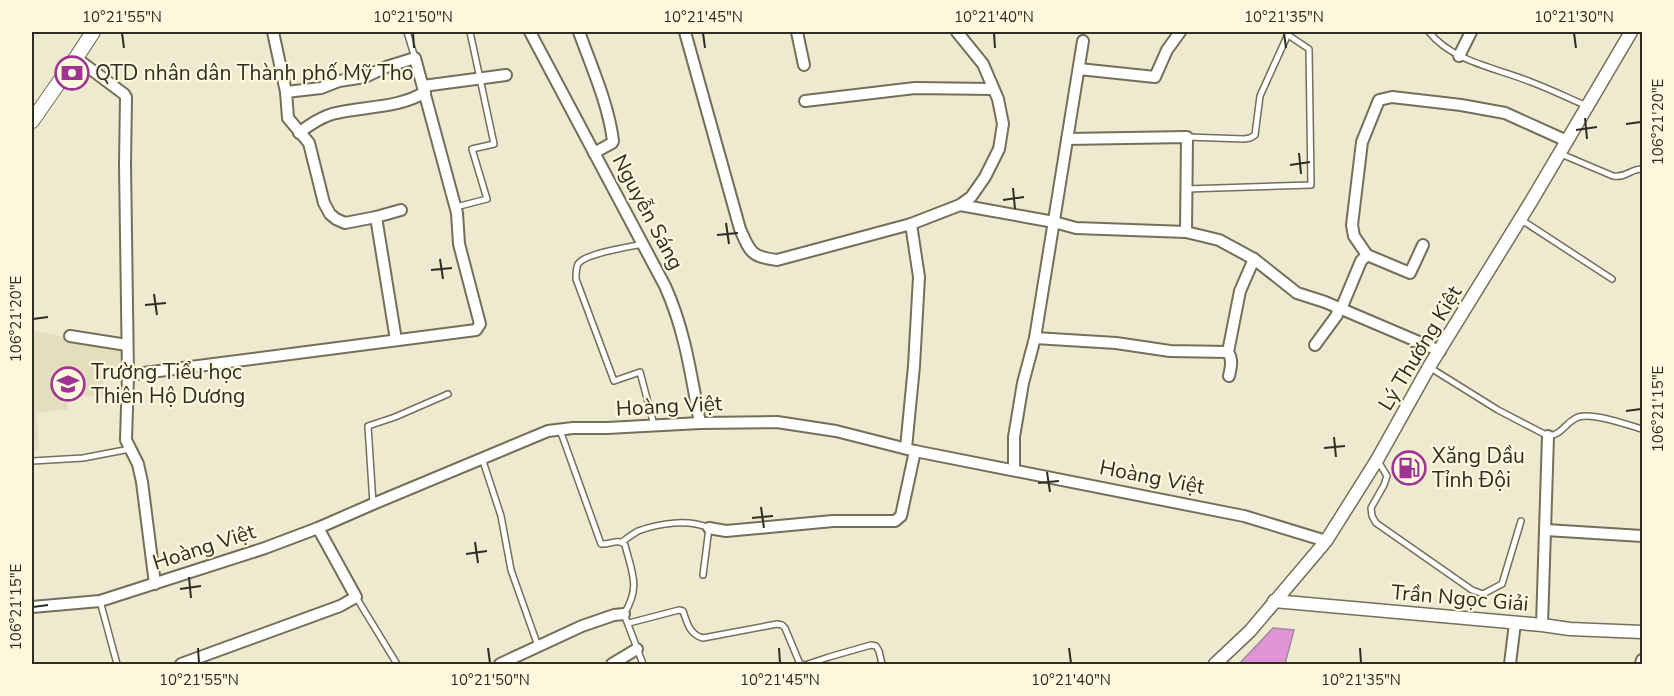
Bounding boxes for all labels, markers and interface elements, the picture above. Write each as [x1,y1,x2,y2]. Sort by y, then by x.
text: 10°21'55"N [82,7,162,27]
text: 10°21'50"N [373,7,453,27]
text: 10°21'45"N [663,7,743,27]
text: 10°21'40"N [954,7,1034,27]
text: 10°21'35"N [1244,7,1324,27]
text: 10°21'30"N [1534,7,1614,27]
bank icon: QTD nhân dân Thành phố Mỹ Tho [54,55,90,91]
place label: QTD nhân dân Thành phố Mỹ Tho [95,59,413,87]
text: 106°21'20"E [1648,79,1668,165]
street label: Nguyễn Sáng [606,149,690,275]
text: 106°21'20"E [6,276,26,362]
street label: Lý Thường Kiệt [1372,280,1469,416]
place label: Trường Tiểu học Thiên Hộ Dương [91,358,245,410]
school or university icon: Trường Tiểu học Thiên Hộ Dương [50,366,86,402]
text: 106°21'15"E [1648,366,1668,452]
street label: Hoàng Việt [615,389,723,423]
place label: Xăng Dầu Tỉnh Đội [1432,442,1525,494]
fuel station icon: Xăng Dầu Tỉnh Đội [1391,450,1427,486]
street label: Hoàng Việt [1097,453,1207,501]
street label: Hoàng Việt [149,517,259,577]
text: 106°21'15"E [6,564,26,650]
street label: Trần Ngọc Giải [1390,578,1530,618]
text: 10°21'55"N [159,670,239,690]
text: 10°21'50"N [450,670,530,690]
text: 10°21'45"N [740,670,820,690]
text: 10°21'40"N [1031,670,1111,690]
text: 10°21'35"N [1321,670,1401,690]

